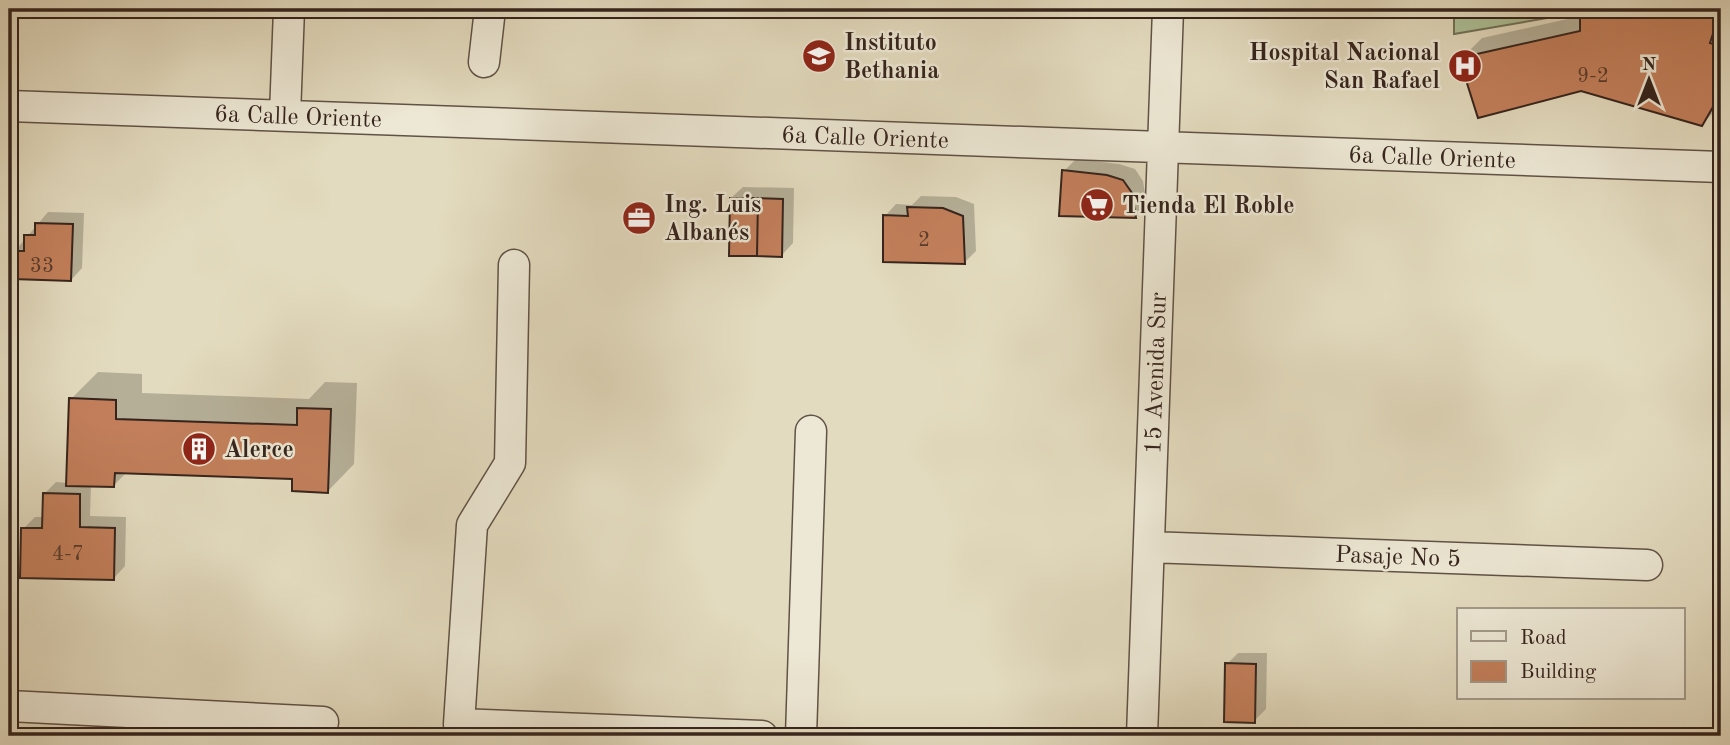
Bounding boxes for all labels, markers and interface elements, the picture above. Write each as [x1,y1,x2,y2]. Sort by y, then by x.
place label: Instituto Bethania [844,32,939,84]
school or university icon: Instituto Bethania [800,37,838,75]
place label: Hospital Nacional San Rafael [1249,42,1440,94]
north arrow [1614,46,1684,116]
hospital icon: Hospital Nacional San Rafael [1446,47,1484,85]
text: N [1642,56,1657,75]
house number: 9-2 [1577,66,1609,87]
street label: 6a Calle Oriente [214,103,382,133]
street label: 6a Calle Oriente [781,124,949,154]
street label: 6a Calle Oriente [1348,144,1516,174]
supermarket icon: Tienda El Roble [1078,186,1116,224]
place label: Ing. Luis Albanés [664,194,761,246]
place label: Tienda El Roble [1122,195,1294,219]
office icon: Ing. Luis Albanés [620,199,658,237]
house number: 2 [918,230,930,251]
house number: 33 [30,256,54,277]
street label: 15 Avenida Sur [1142,292,1172,454]
building icon: Alerce [180,430,218,468]
place label: Alerce [224,439,294,463]
house number: 4-7 [52,544,84,565]
street label: Pasaje No 5 [1335,544,1461,572]
legend [1457,608,1684,700]
text: Road [1520,628,1567,649]
text: Building [1520,662,1597,683]

